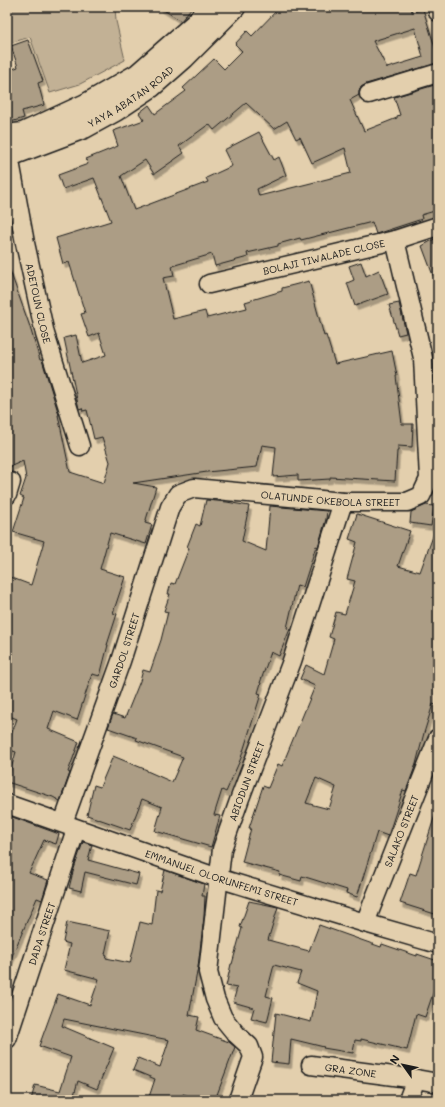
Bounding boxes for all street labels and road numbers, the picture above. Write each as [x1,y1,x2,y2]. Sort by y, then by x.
street label: YAYA ABATAN ROAD [85,62,177,131]
street label: BOLAJI TIWALADE CLOSE [261,236,386,278]
street label: ADETOUN CLOSE [23,262,55,345]
street label: OLATUNDE OKEBOLA STREET [260,487,400,509]
street label: GARDOL STREET [105,611,143,690]
street label: ABIODUN STREET [225,739,268,823]
street label: SALAKO STREET [381,792,422,869]
street label: EMMANUEL OLORUNFEMI STREET [143,846,300,909]
street label: DADA STREET [25,900,59,967]
street label: GRA ZONE [324,1060,377,1081]

